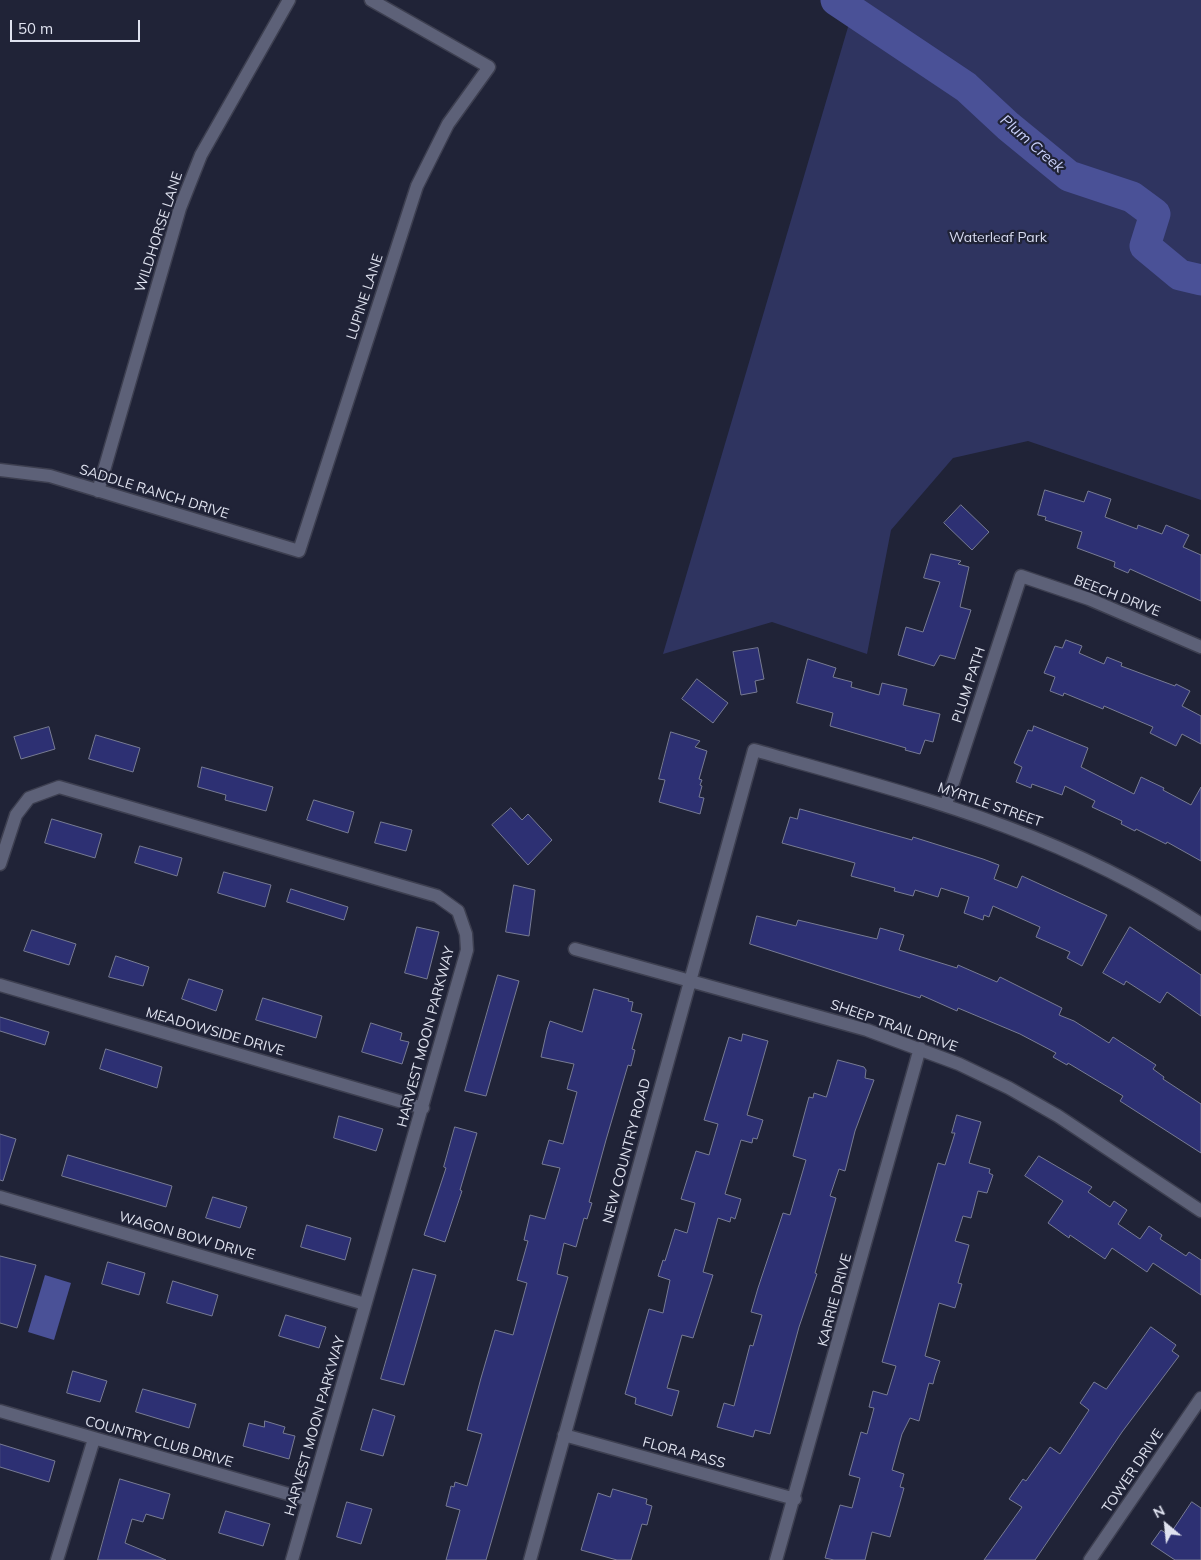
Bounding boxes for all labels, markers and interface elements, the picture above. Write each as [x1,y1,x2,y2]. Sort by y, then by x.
scale bar [12,10,142,42]
text: 50 m [18,19,53,38]
water label: Plum Creek [996,111,1068,177]
street label: WILDHORSE LANE [132,170,186,294]
park label: Waterleaf Park [949,230,1047,246]
street label: LUPINE LANE [343,252,387,342]
street label: SADDLE RANCH DRIVE [77,461,231,523]
street label: BEECH DRIVE [1071,572,1163,620]
street label: PLUM PATH [949,645,989,725]
street label: MYRTLE STREET [936,779,1044,831]
street label: HARVEST MOON PARKWAY [394,945,458,1129]
street label: SHEEP TRAIL DRIVE [828,996,960,1056]
street label: MEADOWSIDE DRIVE [144,1004,286,1060]
street label: NEW COUNTRY ROAD [600,1076,654,1226]
street label: WAGON BOW DRIVE [117,1208,257,1264]
street label: KARRIE DRIVE [815,1252,855,1348]
street label: HARVEST MOON PARKWAY [281,1334,349,1518]
street label: COUNTRY CLUB DRIVE [83,1413,235,1471]
street label: TOWER DRIVE [1099,1426,1167,1516]
street label: FLORA PASS [641,1434,727,1472]
north arrow [1141,1500,1191,1550]
text: N [1150,1501,1168,1522]

